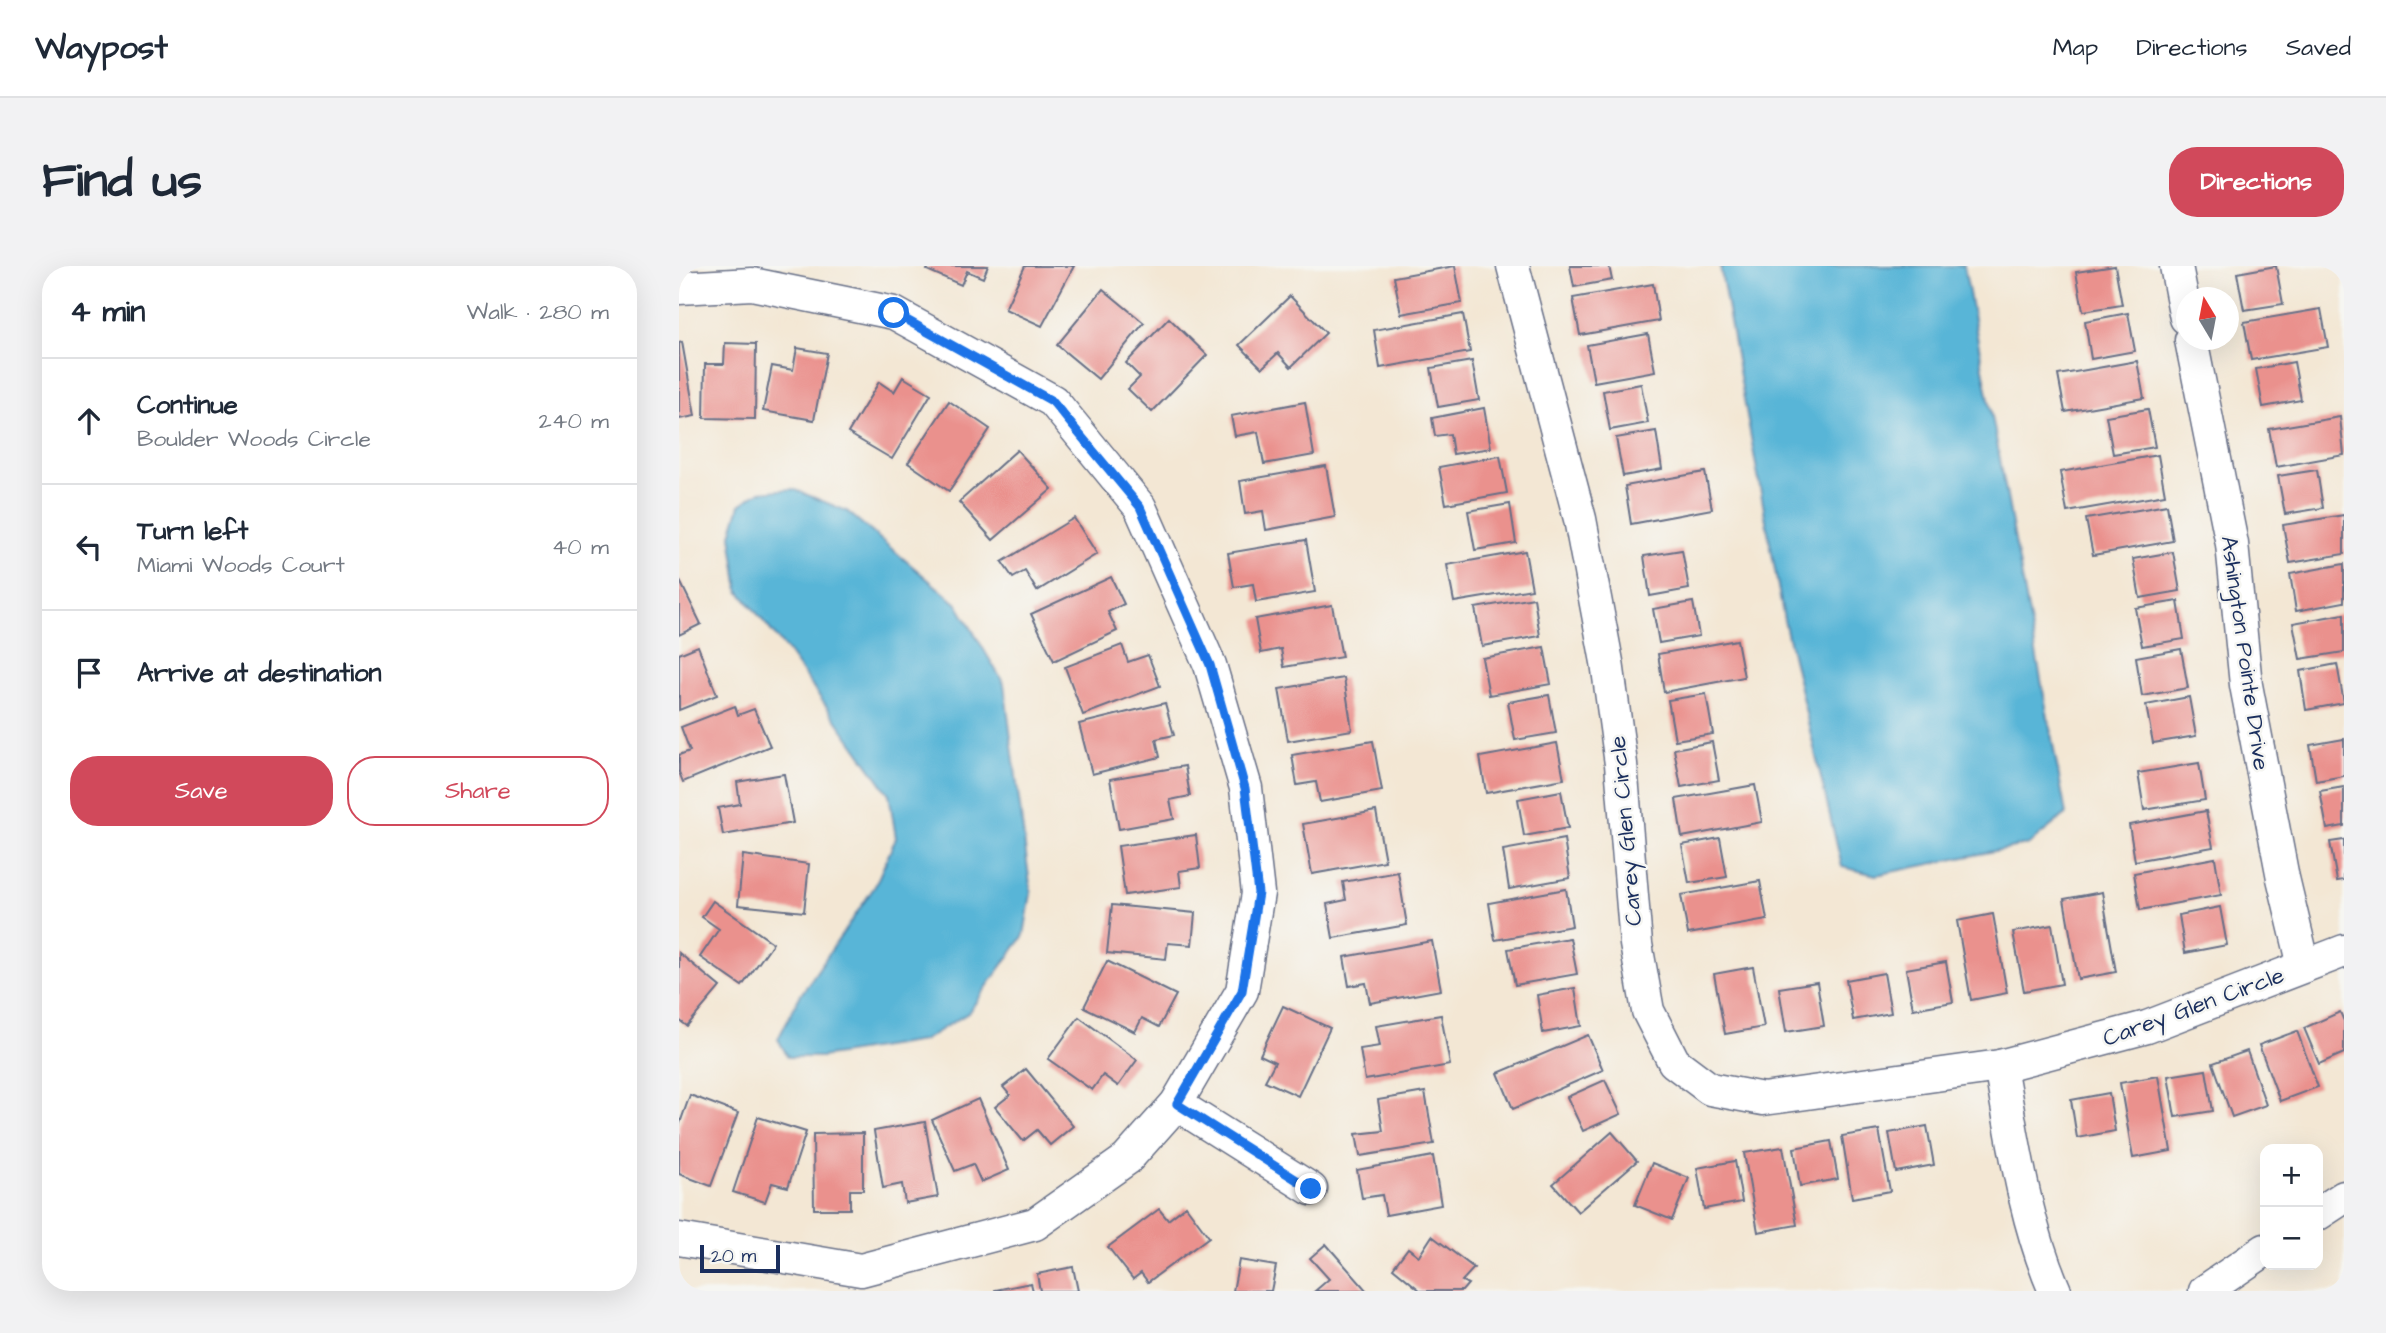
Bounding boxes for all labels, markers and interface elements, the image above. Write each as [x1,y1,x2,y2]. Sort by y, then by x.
text: Waypost [35,25,168,71]
text: Map [2053,31,2098,65]
text: Directions [2136,31,2248,65]
text: Saved [2286,31,2351,65]
button: Directions [2169,147,2344,217]
text: Find us [42,148,202,216]
north arrow [2176,287,2239,350]
text: 4 min [70,291,145,333]
text: Walk · 280 m [467,296,609,328]
route start [878,297,909,328]
text: Continue [137,387,238,423]
icon: ahead [70,402,108,440]
text: 240 m [539,405,609,437]
text: Boulder Woods Circle [137,423,371,455]
text: Turn left [137,513,248,549]
icon: left [70,528,108,566]
text: 40 m [552,531,609,563]
street label: Ashington Pointe Drive [2212,534,2277,773]
text: Miami Woods Court [137,549,345,581]
icon: arrive [70,654,108,692]
text: Arrive at destination [137,655,382,691]
street label: Carey Glen Circle [1602,734,1651,927]
button: Save [70,756,333,826]
button: Share [347,756,609,826]
street label: Carey Glen Circle [2098,959,2289,1056]
map controls [2260,1144,2323,1270]
button: + [2260,1144,2323,1207]
route end [1295,1173,1326,1204]
button: − [2260,1207,2323,1270]
scale bar [700,1242,781,1274]
text: 20 m [711,1243,756,1270]

